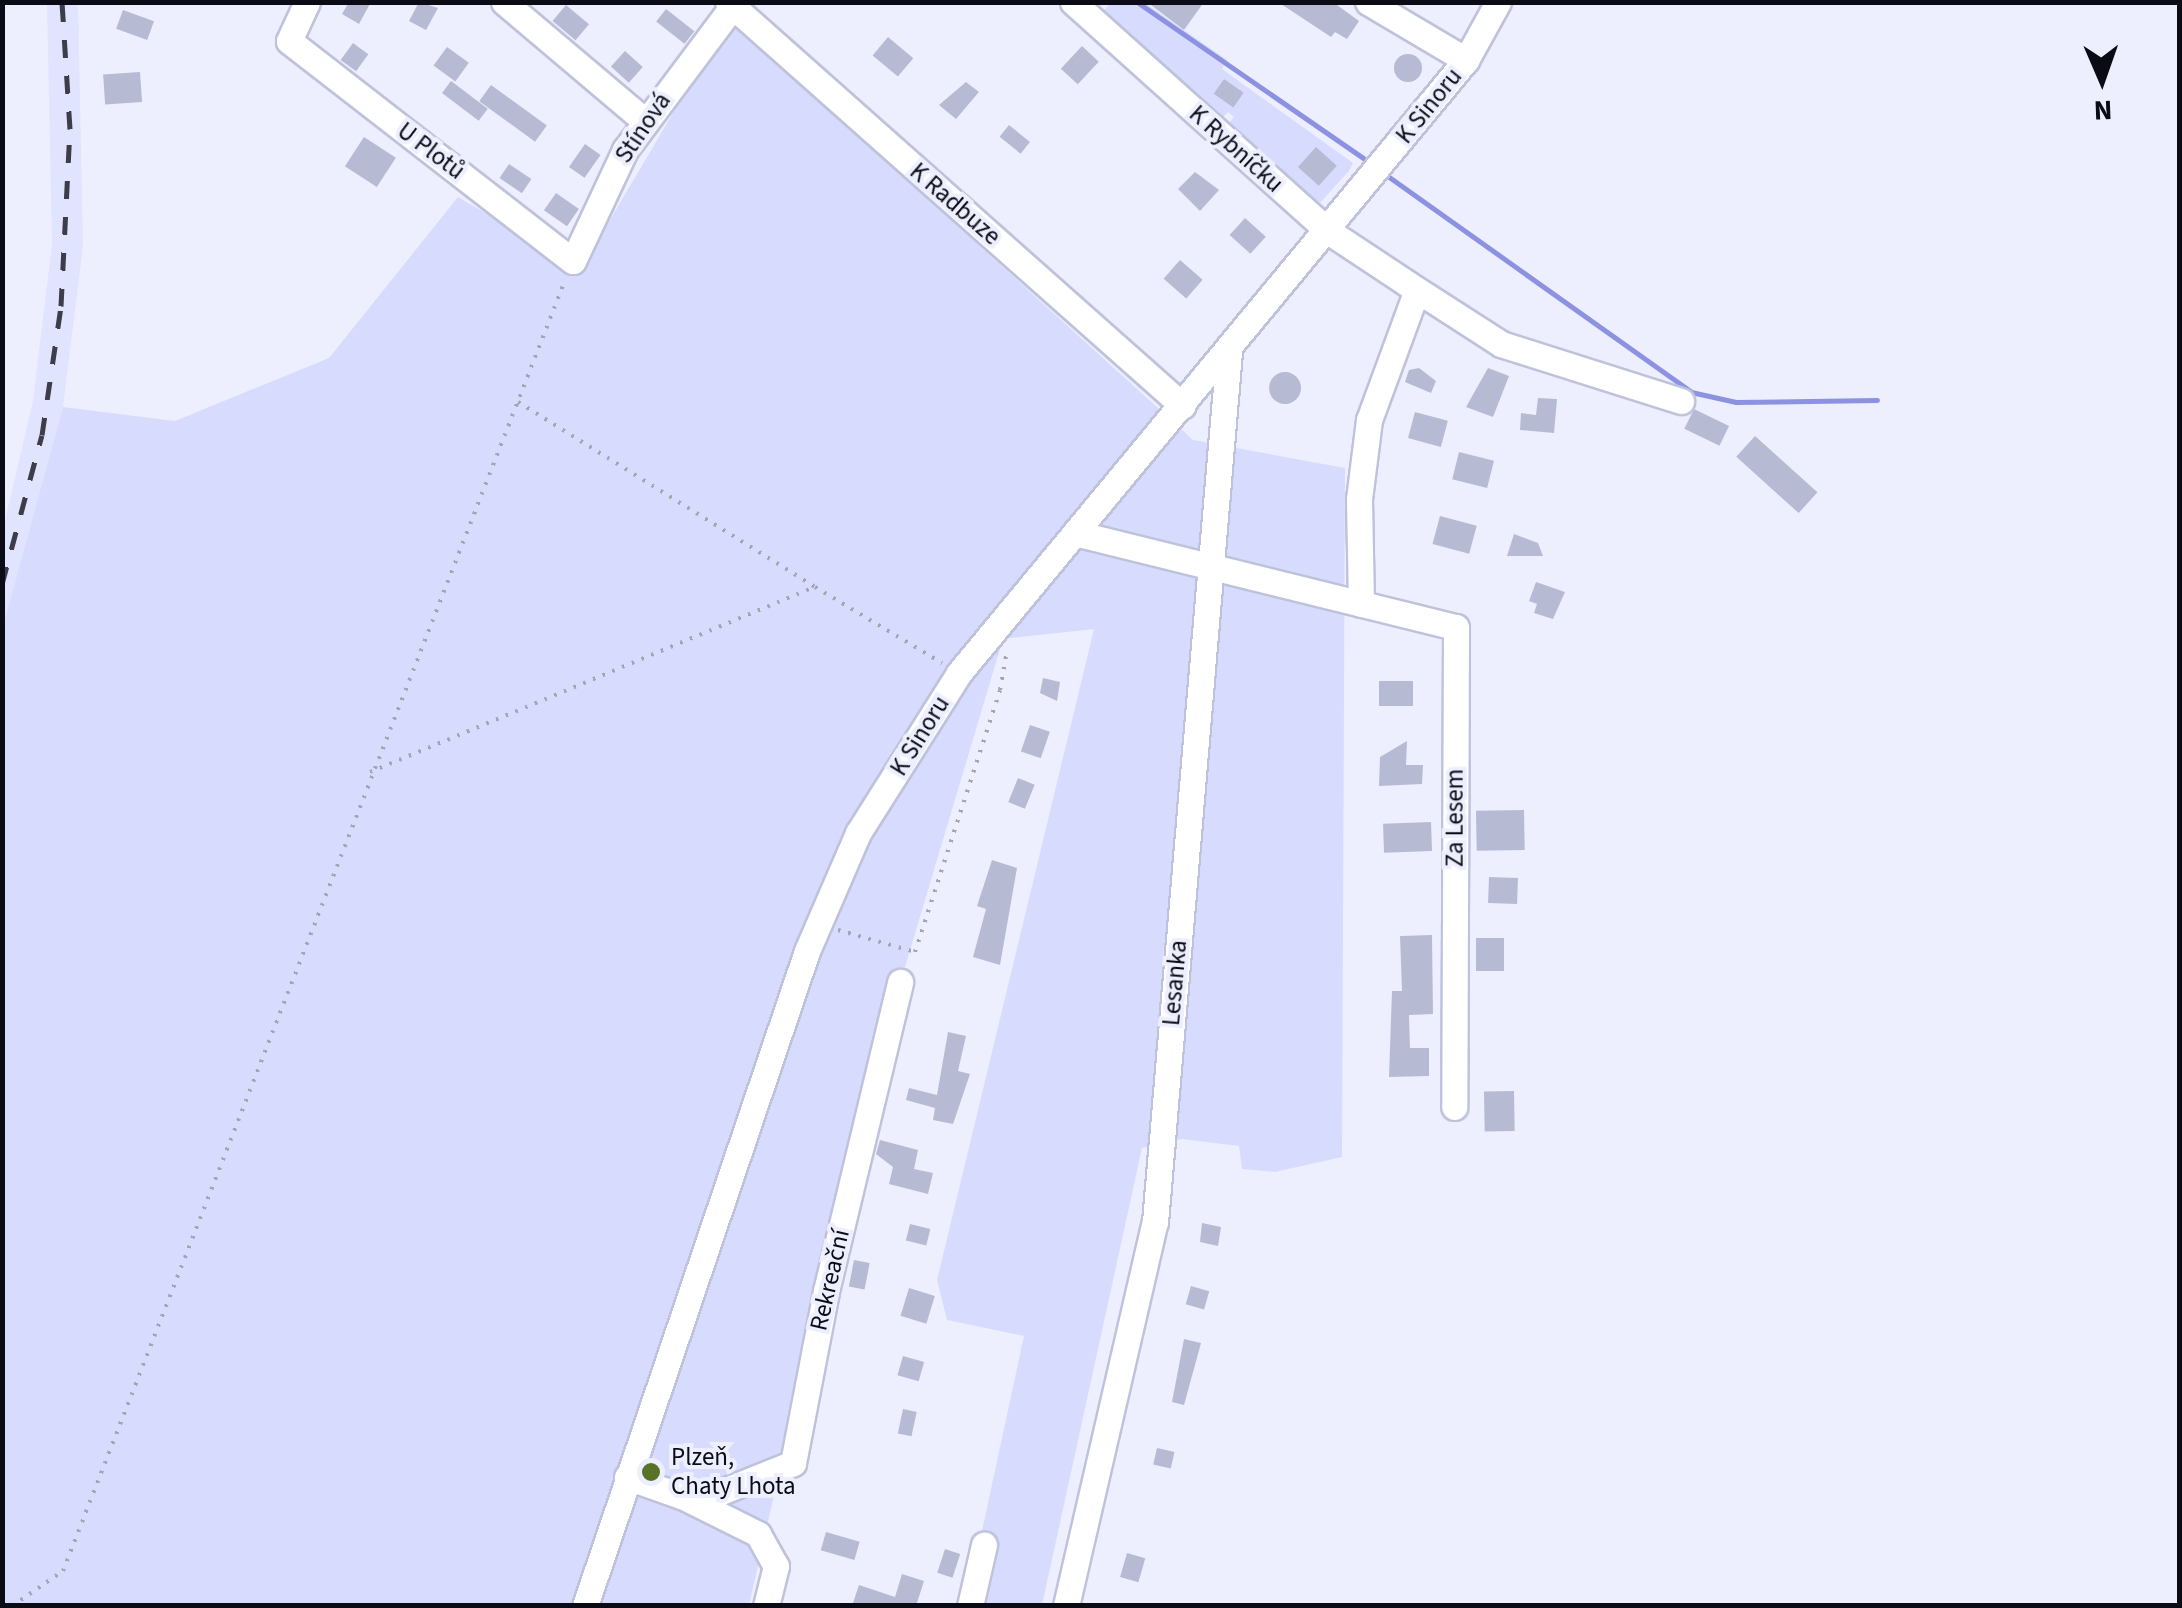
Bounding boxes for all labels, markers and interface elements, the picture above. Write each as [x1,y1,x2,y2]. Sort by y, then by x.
north arrow [2052,30,2152,130]
street label: K Sinoru [1390,62,1468,150]
street label: Stínová [609,87,677,169]
text: N [2093,90,2113,130]
street label: K Rybníčku [1183,99,1289,199]
street label: U Plotů [391,116,471,186]
street label: K Radbuze [904,157,1006,251]
street label: K Sinoru [884,691,956,781]
street label: Za Lesem [1440,769,1470,867]
street label: Lesanka [1156,939,1194,1027]
street label: Rekreační [804,1226,856,1334]
place label: Plzeň, Chaty Lhota [671,1443,796,1502]
marker: Plzeň, Chaty Lhota [640,1461,662,1483]

